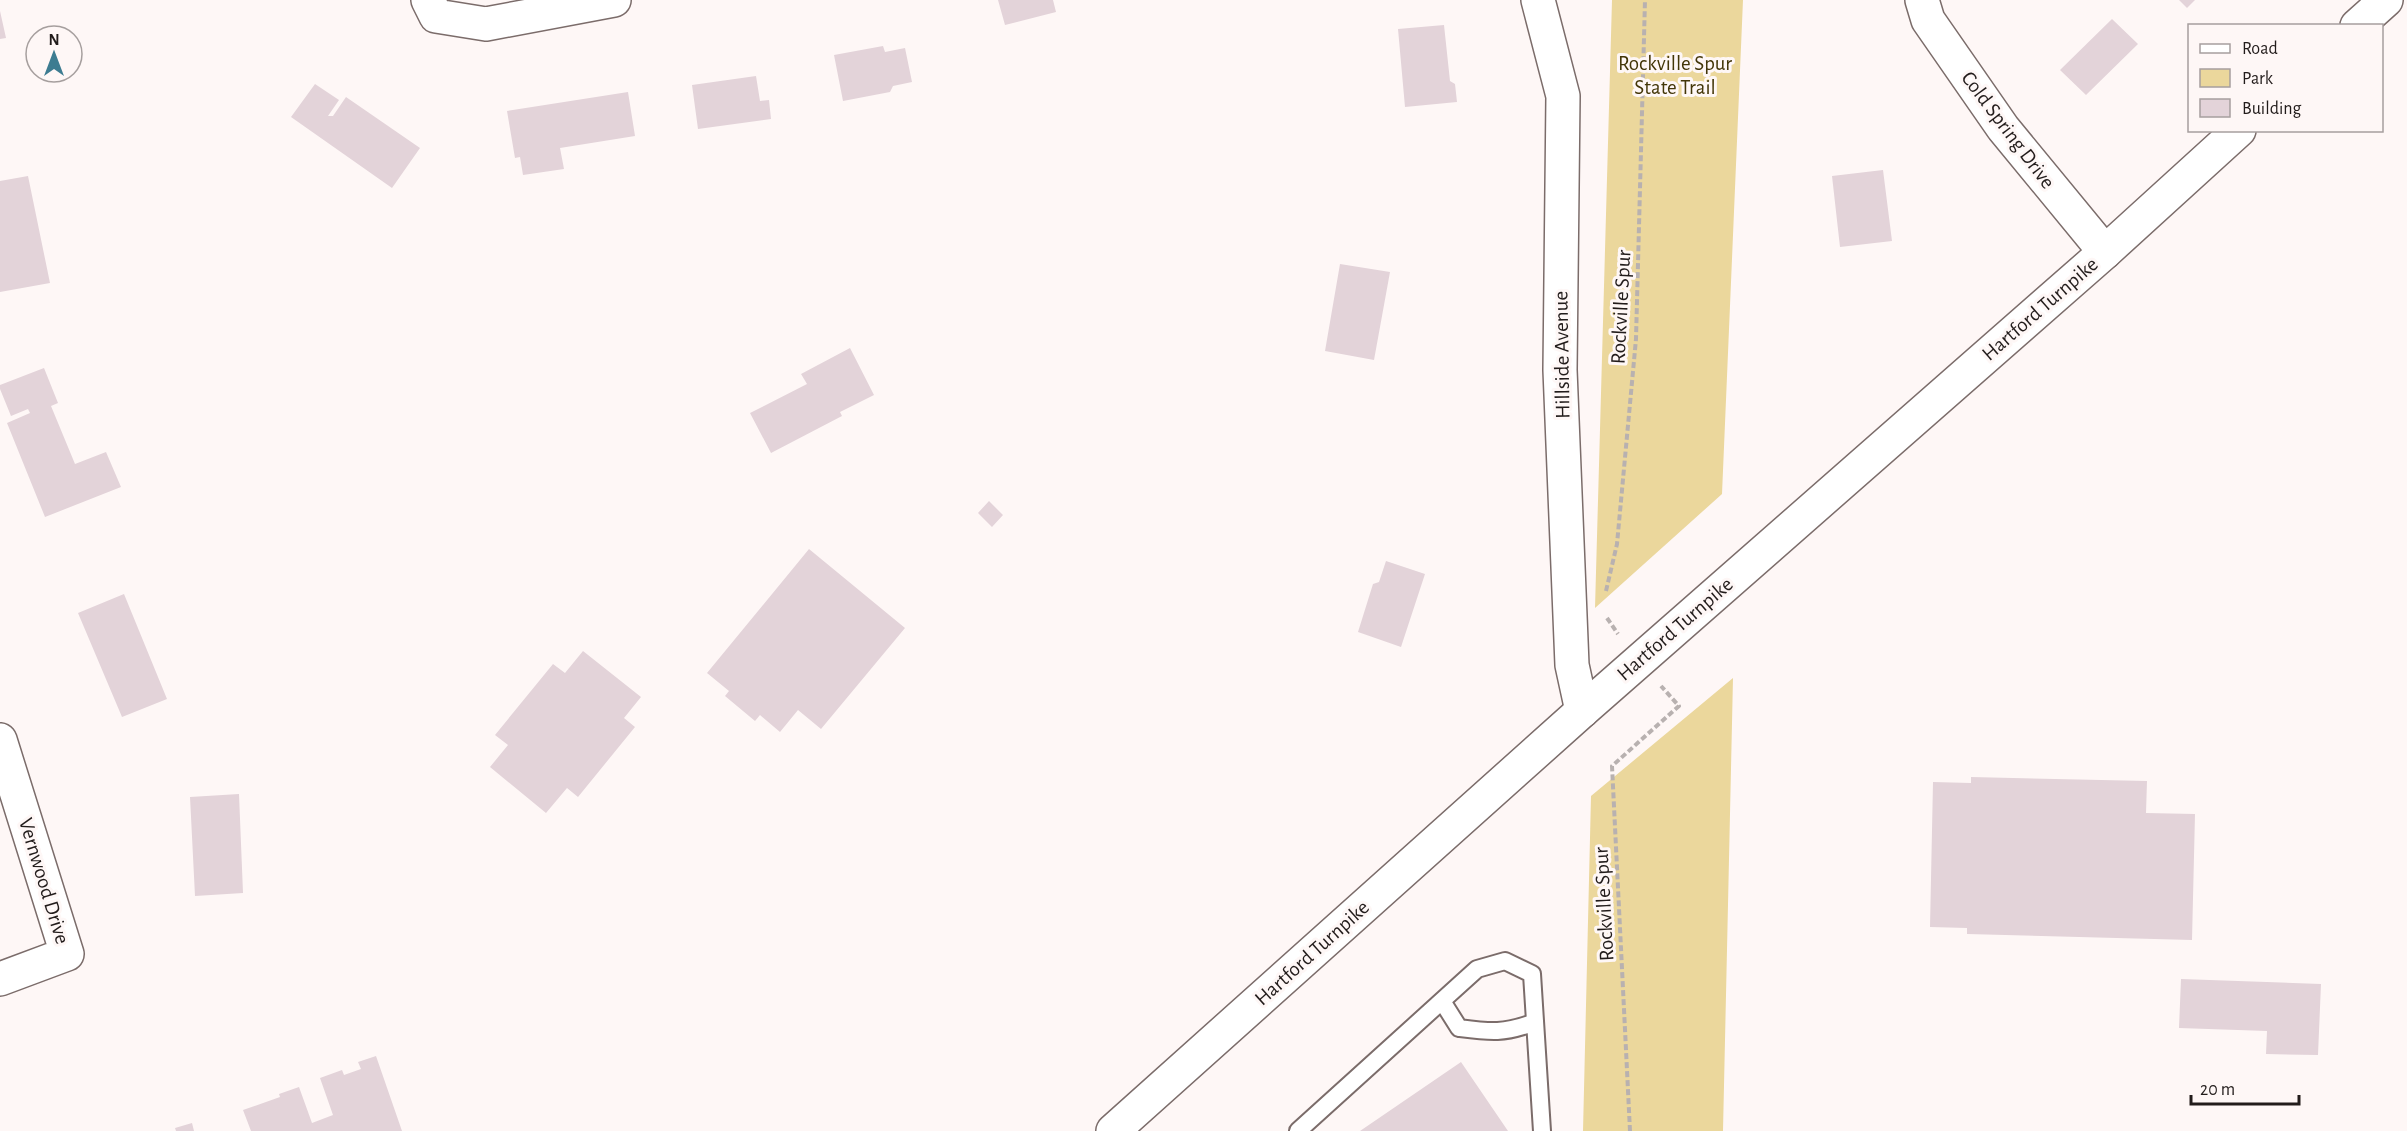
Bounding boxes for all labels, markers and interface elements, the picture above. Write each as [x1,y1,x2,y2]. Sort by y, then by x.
north arrow [24,24,84,84]
legend [2188,24,2383,132]
text: N [48,32,60,48]
text: Road [2242,40,2278,58]
park label: Rockville Spur State Trail [1618,53,1732,98]
street label: Cold Spring Drive [1957,67,2059,193]
text: Park [2242,70,2274,88]
text: Building [2242,100,2302,118]
street label: Rockville Spur [1608,249,1634,365]
street label: Hartford Turnpike [1978,253,2102,365]
street label: Hillside Avenue [1550,291,1574,419]
street label: Hartford Turnpike [1613,573,1737,685]
street label: Vernwood Drive [15,816,73,946]
street label: Rockville Spur [1591,846,1617,962]
street label: Hartford Turnpike [1251,896,1373,1010]
scale bar [2191,1068,2299,1106]
text: 20 m [2200,1081,2235,1099]

